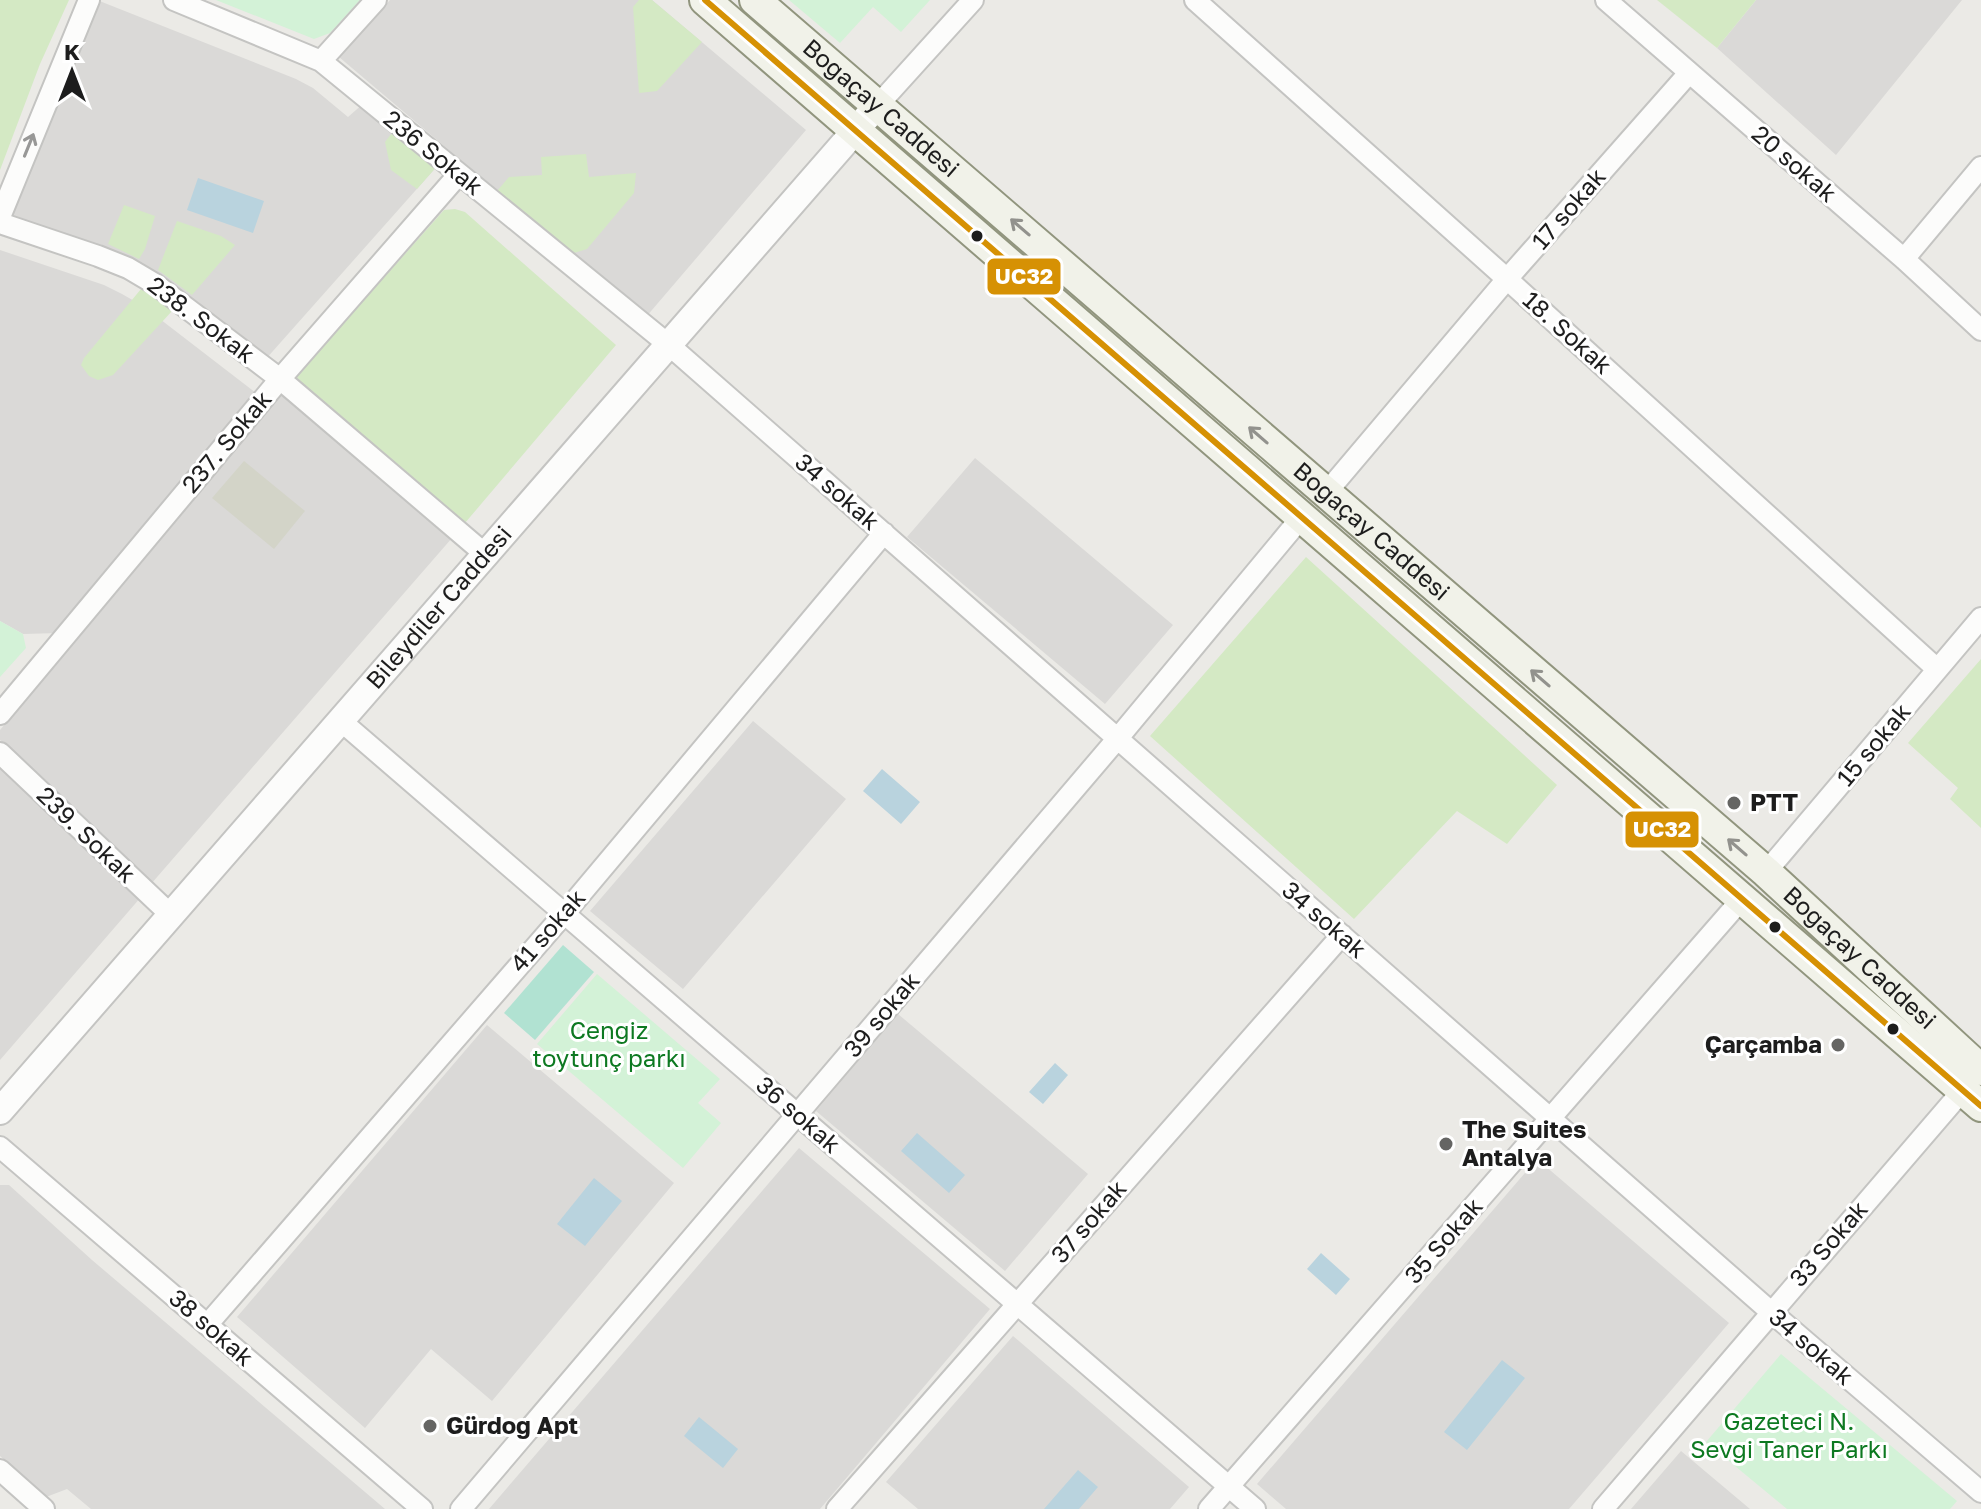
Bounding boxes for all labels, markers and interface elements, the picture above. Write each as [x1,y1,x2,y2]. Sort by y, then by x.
north arrow [32,32,112,112]
street label: Boğaçay Caddesi [798,32,966,183]
text: K [64,38,80,65]
street label: 236 Sokak [379,103,489,200]
street label: 20 sokak [1747,118,1843,207]
one-way arrow [23,133,37,158]
street label: 17 sokak [1525,162,1611,254]
one-way arrow [1010,219,1030,237]
unlabelled marker [969,228,985,244]
line badge: UC32 [986,257,1062,296]
text: UC32 [995,262,1053,289]
street label: 238. Sokak [143,269,261,368]
street label: 18. Sokak [1518,284,1618,379]
street label: 237. Sokak [175,384,277,498]
one-way arrow [1249,426,1269,444]
street label: 34 sokak [790,446,886,535]
street label: Boğaçay Caddesi [1288,455,1456,606]
street label: Bileydiler Caddesi [359,519,517,694]
one-way arrow [1530,669,1551,687]
street label: 15 sokak [1830,697,1916,791]
street label: 239. Sokak [32,780,142,888]
place label: PTT [1750,787,1798,816]
marker: PTT [1725,794,1743,812]
line badge: UC32 [1624,810,1700,849]
text: UC32 [1633,815,1691,842]
one-way arrow [1728,838,1748,856]
street label: 34 sokak [1277,874,1373,963]
street label: Boğaçay Caddesi [1778,879,1943,1034]
street label: 41 sokak [503,883,591,977]
unlabelled marker [1767,919,1783,935]
street label: 39 sokak [837,966,925,1062]
park label: Cengiz toytunç parkı [532,1015,686,1072]
unlabelled marker [1885,1021,1901,1037]
place label: Çarçamba [1705,1029,1822,1058]
marker: Çarçamba [1829,1036,1847,1054]
street label: 36 sokak [751,1069,847,1158]
place label: The Suites Antalya [1462,1114,1586,1171]
marker: The Suites Antalya [1437,1135,1455,1153]
street label: 37 sokak [1044,1174,1132,1268]
street label: 35 Sokak [1398,1191,1488,1289]
street label: 33 Sokak [1783,1194,1873,1292]
street label: 38 sokak [164,1282,260,1371]
street label: 34 sokak [1764,1301,1860,1390]
park label: Gazeteci N. Sevgi Taner Parkı [1690,1406,1888,1463]
place label: Gürdoğ Apt [446,1410,578,1439]
marker: Gürdoğ Apt [421,1417,439,1435]

